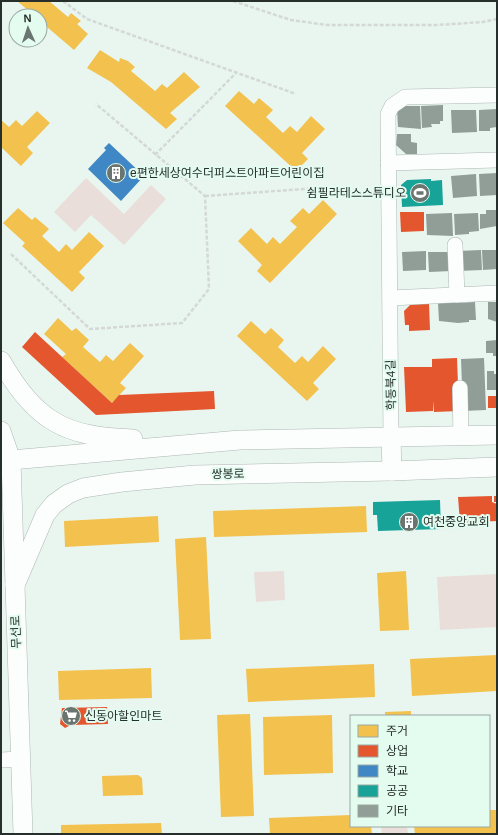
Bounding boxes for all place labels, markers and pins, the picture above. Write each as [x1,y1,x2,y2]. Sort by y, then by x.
building icon: e편한세상여수더퍼스트아파트어린이집 [105,162,127,184]
place label: e편한세상여수더퍼스트아파트어린이집 [130,166,324,180]
sports icon: 쉼필라테스스튜디오 [409,182,431,204]
place label: 쉼필라테스스튜디오 [307,186,406,200]
building icon: 여천중앙교회 [398,511,420,533]
place label: 여천중앙교회 [423,515,489,529]
supermarket icon: 신동아할인마트 [60,705,82,727]
place label: 신동아할인마트 [85,709,162,723]

